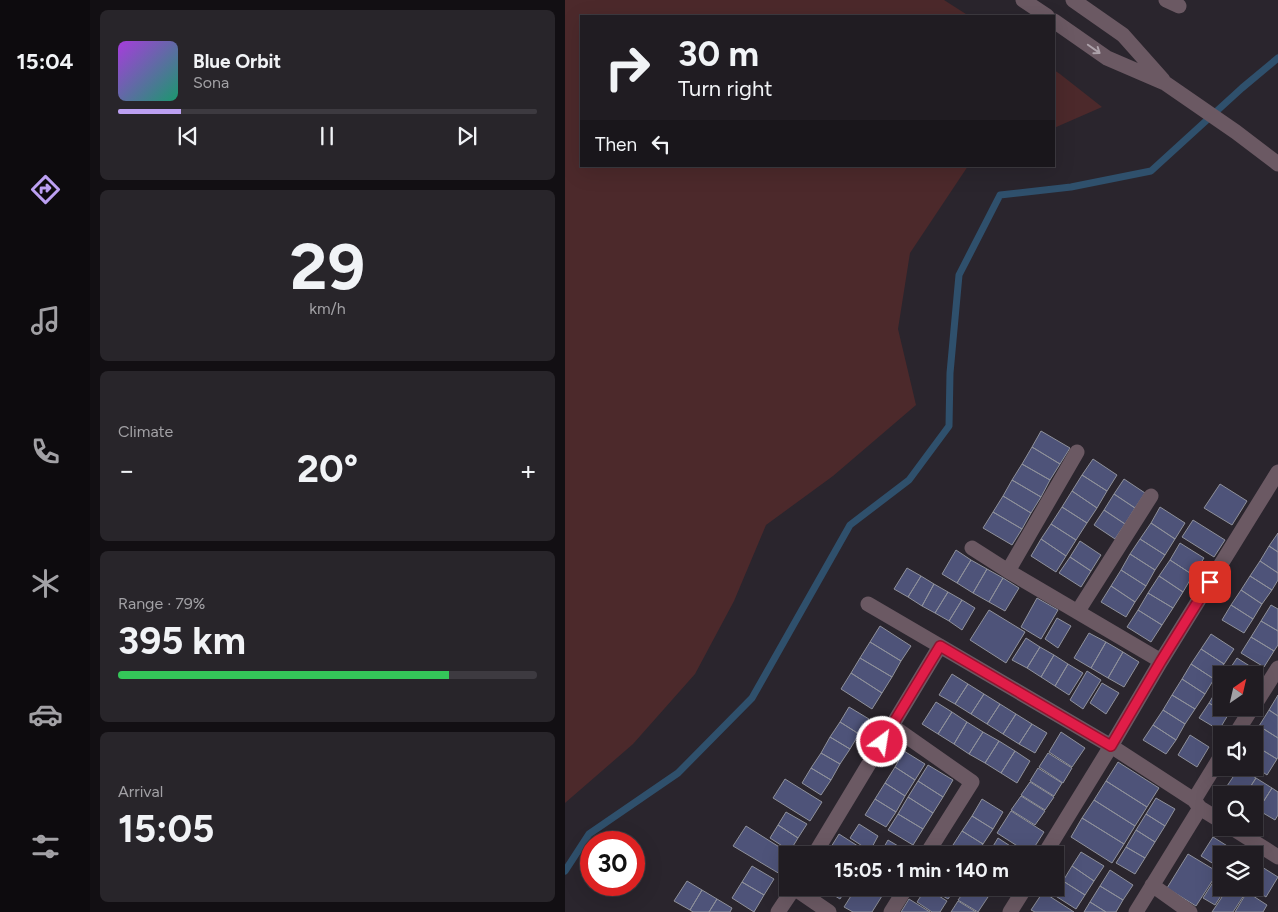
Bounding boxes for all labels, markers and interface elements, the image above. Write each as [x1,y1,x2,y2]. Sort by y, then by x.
text: 30 m [678,33,759,75]
icon: right [595,35,660,100]
one-way arrow [1086,44,1100,54]
text: 15:04 [17,48,73,75]
text: Blue Orbit [193,50,281,73]
text: Sona [193,73,229,92]
text: Turn right [678,75,773,102]
icon: previous [174,122,202,150]
icon: pause [313,122,341,150]
icon: next [453,122,481,150]
icon: left [647,130,675,158]
text: Then [595,133,637,156]
icon: directions [28,172,63,207]
text: 29 [290,227,365,305]
text: km/h [309,299,346,318]
icon: music [28,303,63,338]
text: Climate [118,422,173,441]
icon: phone [28,434,63,469]
text: 20° [297,446,358,492]
text: − [118,453,135,487]
text: + [520,453,537,487]
pin [1189,561,1231,603]
icon: climate [28,566,63,601]
icon: arrive [1196,568,1224,596]
text: Range · 79% [118,594,205,613]
text: 395 km [118,618,246,664]
north arrow [1213,666,1263,716]
map controls [1213,666,1263,896]
icon: car [28,697,63,732]
position arrow [855,715,907,767]
button: sound [1213,726,1263,776]
text: Arrival [118,782,163,801]
button: search [1213,786,1263,836]
text: 15:05 [118,806,214,852]
icon: filters [28,829,63,864]
speed limit sign: 30 [580,831,645,896]
button: layers [1213,846,1263,896]
text: 15:05 · 1 min · 140 m [834,859,1009,882]

